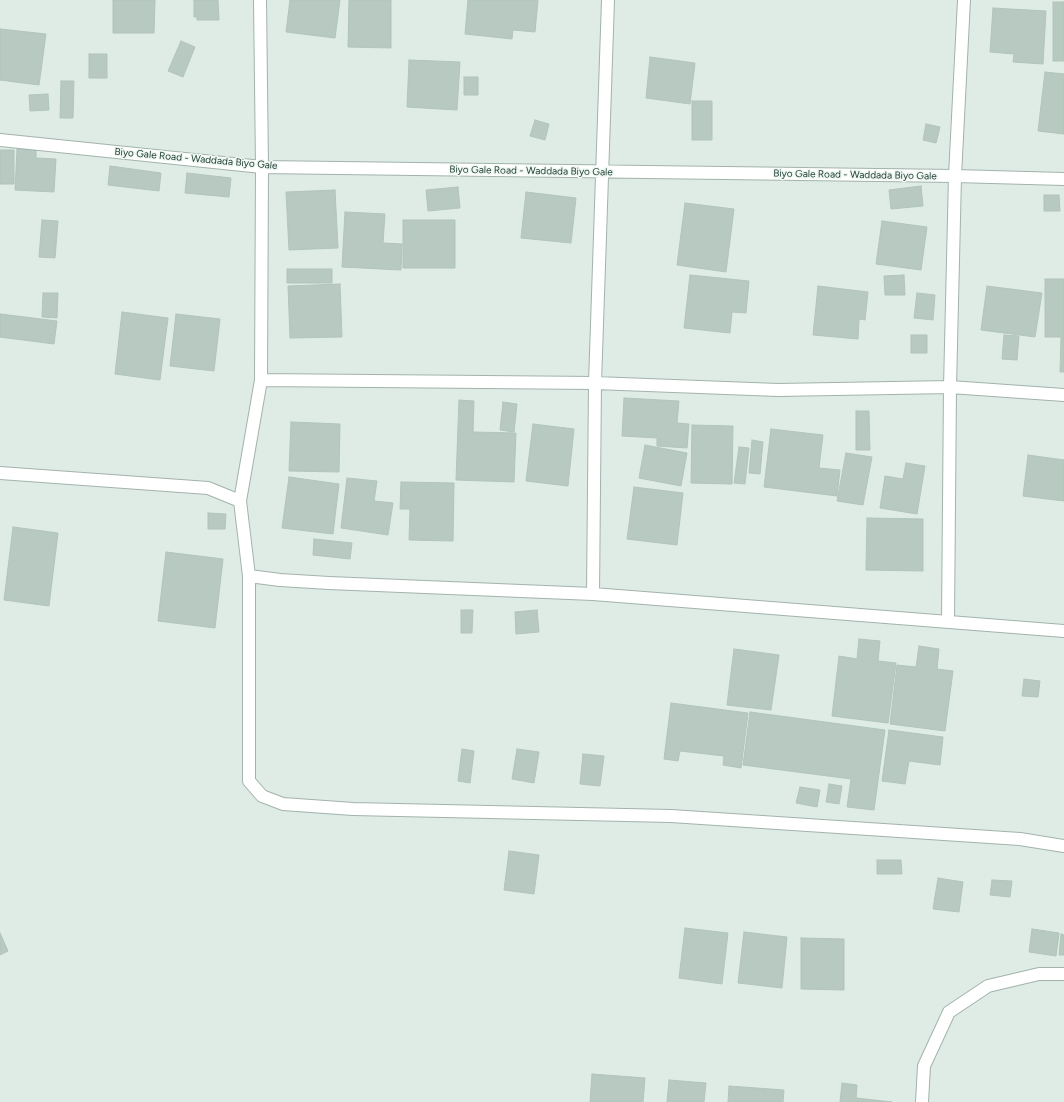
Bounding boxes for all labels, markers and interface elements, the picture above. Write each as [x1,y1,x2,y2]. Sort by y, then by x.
street label: Biyo Gale Road - Waddada Biyo Gale [114,146,278,172]
street label: Biyo Gale Road - Waddada Biyo Gale [449,164,613,178]
street label: Biyo Gale Road - Waddada Biyo Gale [773,168,937,182]

